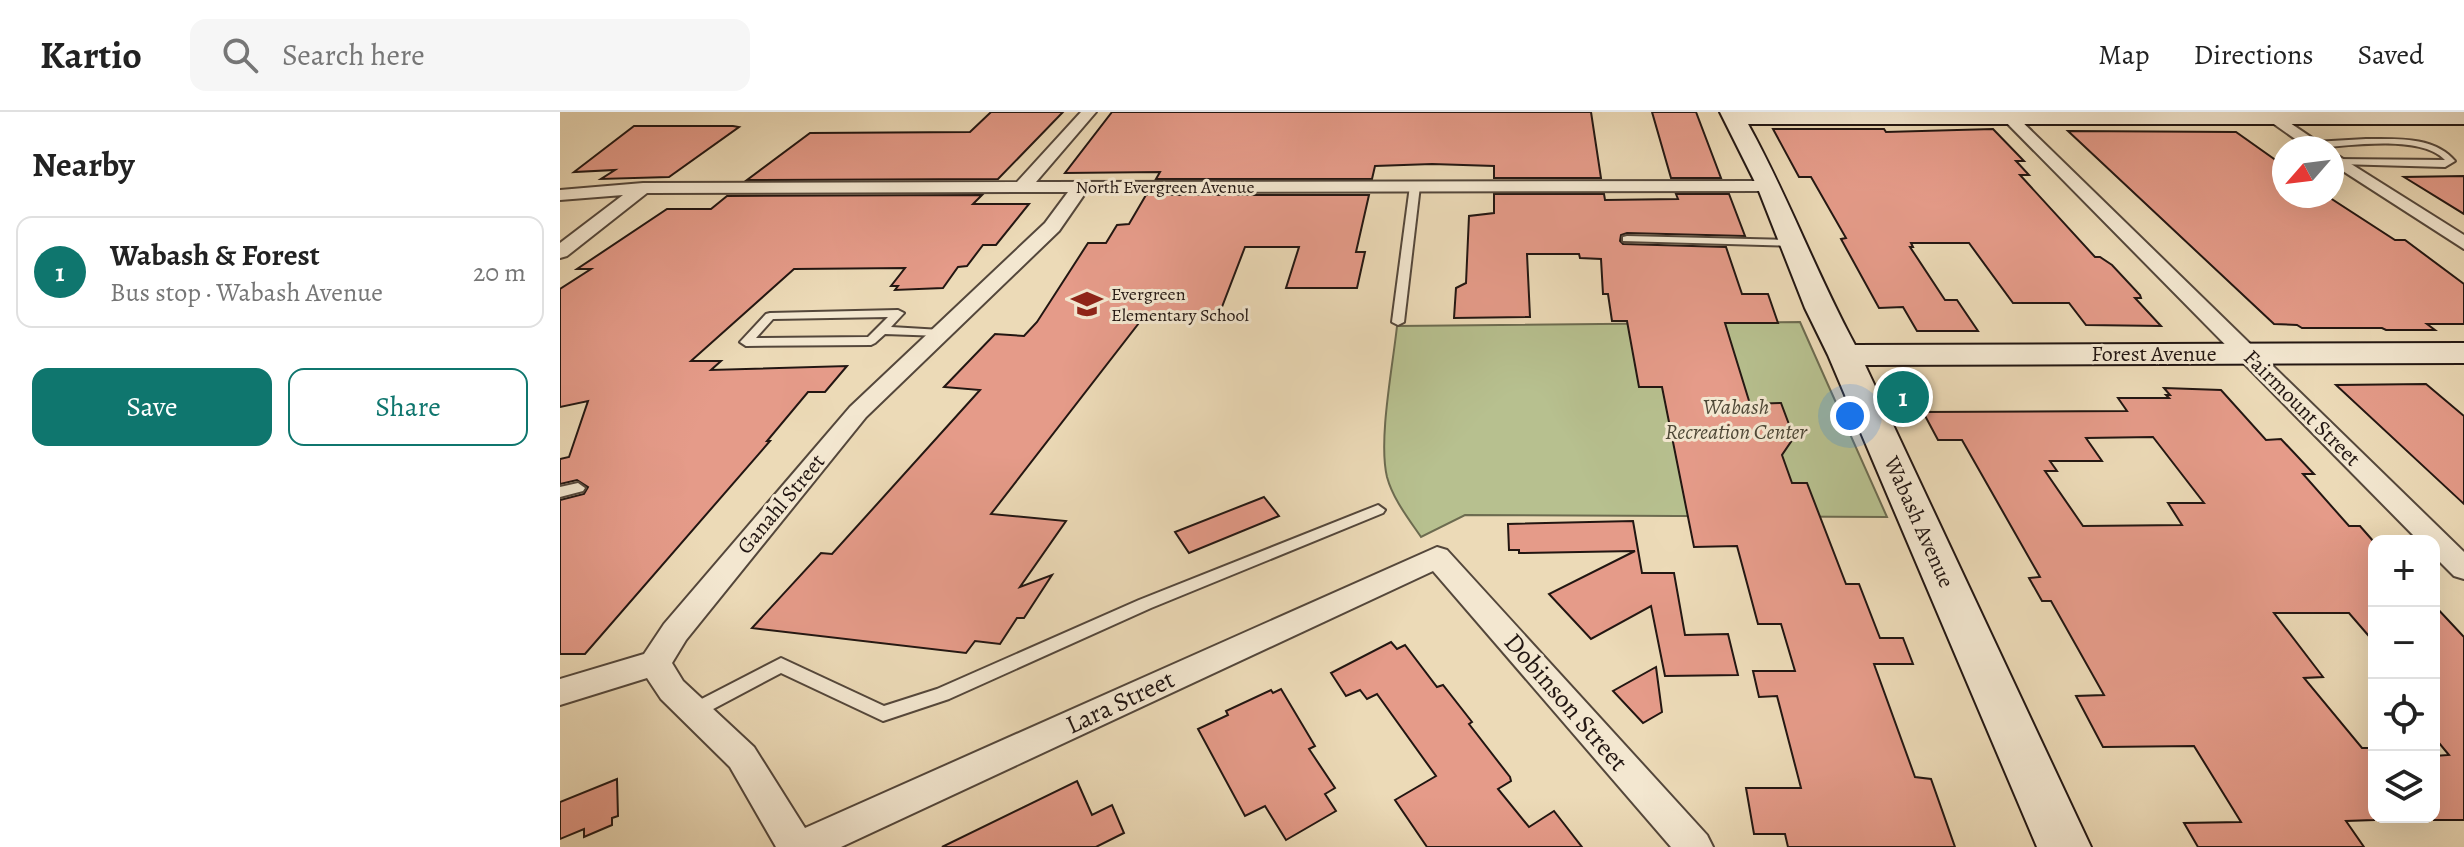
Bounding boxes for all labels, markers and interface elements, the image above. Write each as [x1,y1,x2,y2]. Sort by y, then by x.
search box [190,19,750,91]
text: Kartio [40,29,142,81]
icon: search [218,33,262,77]
text: Search here [282,35,425,75]
text: Map [2098,36,2149,74]
text: Directions [2193,36,2314,74]
text: Saved [2358,36,2424,74]
north arrow [2272,136,2344,208]
text: Nearby [32,141,135,188]
street label: North Evergreen Avenue [1075,175,1255,199]
text: Wabash & Forest [110,235,320,275]
text: 1 [55,255,65,290]
text: 20 m [473,255,526,290]
text: Bus stop · Wabash Avenue [110,275,383,310]
place label: Evergreen Elementary School [1111,282,1249,327]
school or university icon: Evergreen Elementary School [1070,287,1104,321]
street label: Forest Avenue [2091,339,2217,369]
street label: Fairmount Street [2237,343,2367,473]
pin: 1 [1877,367,1929,427]
button: Save [32,368,272,446]
button: Share [288,368,528,446]
park label: Wabash Recreation Center [1665,392,1808,447]
your location [1830,396,1870,436]
street label: Ganahl Street [730,447,832,561]
street label: Wabash Avenue [1876,451,1961,592]
map controls [2368,535,2440,823]
button: + [2368,535,2440,607]
button: − [2368,607,2440,679]
street label: Dobinson Street [1496,625,1636,779]
street label: Lara Street [1060,661,1180,742]
button: locate [2368,679,2440,751]
button: layers [2368,751,2440,823]

